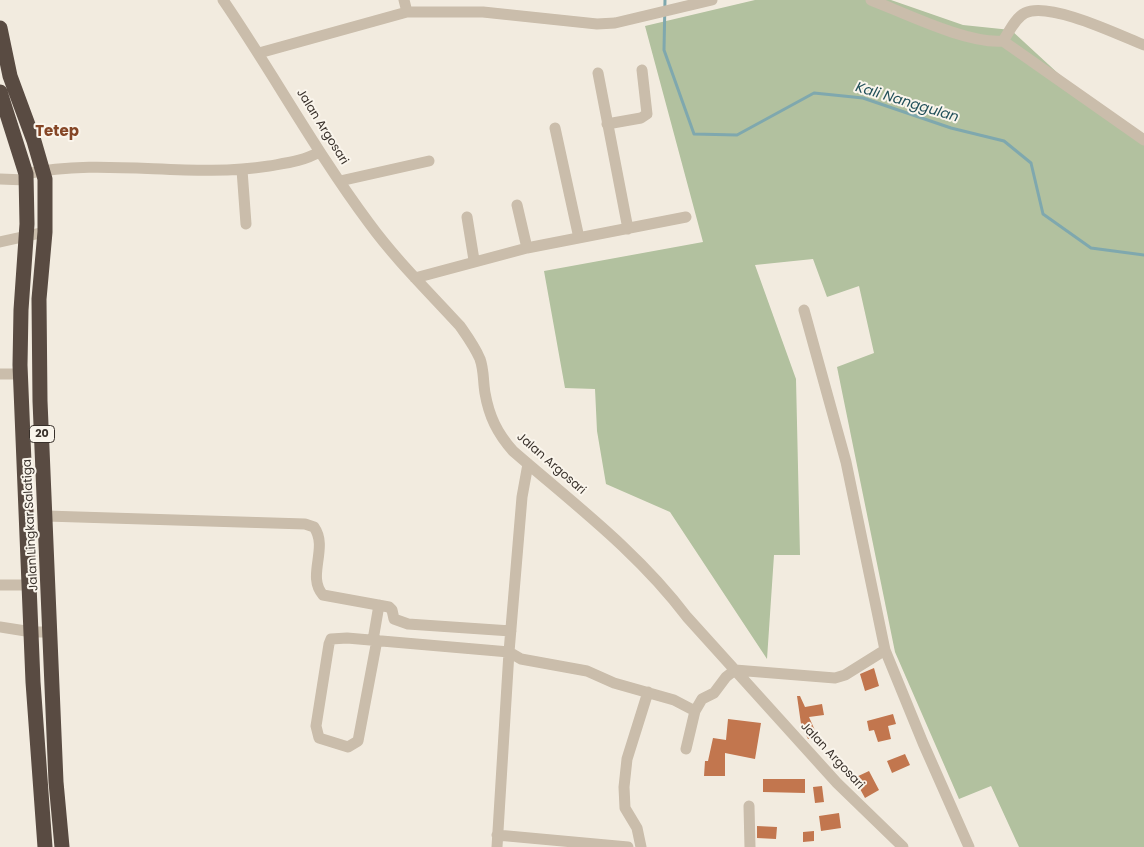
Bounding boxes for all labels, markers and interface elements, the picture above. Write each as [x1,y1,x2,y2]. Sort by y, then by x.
water label: Kali Nanggulan [853,79,961,127]
street label: Jalan Argosari [293,86,351,168]
district label: Tetep [35,123,79,141]
road number: 20 [30,426,54,442]
street label: Jalan Argosari [514,430,588,498]
street label: Jalan Lingkar Salatiga [20,459,42,591]
street label: Jalan Argosari [797,719,867,793]

